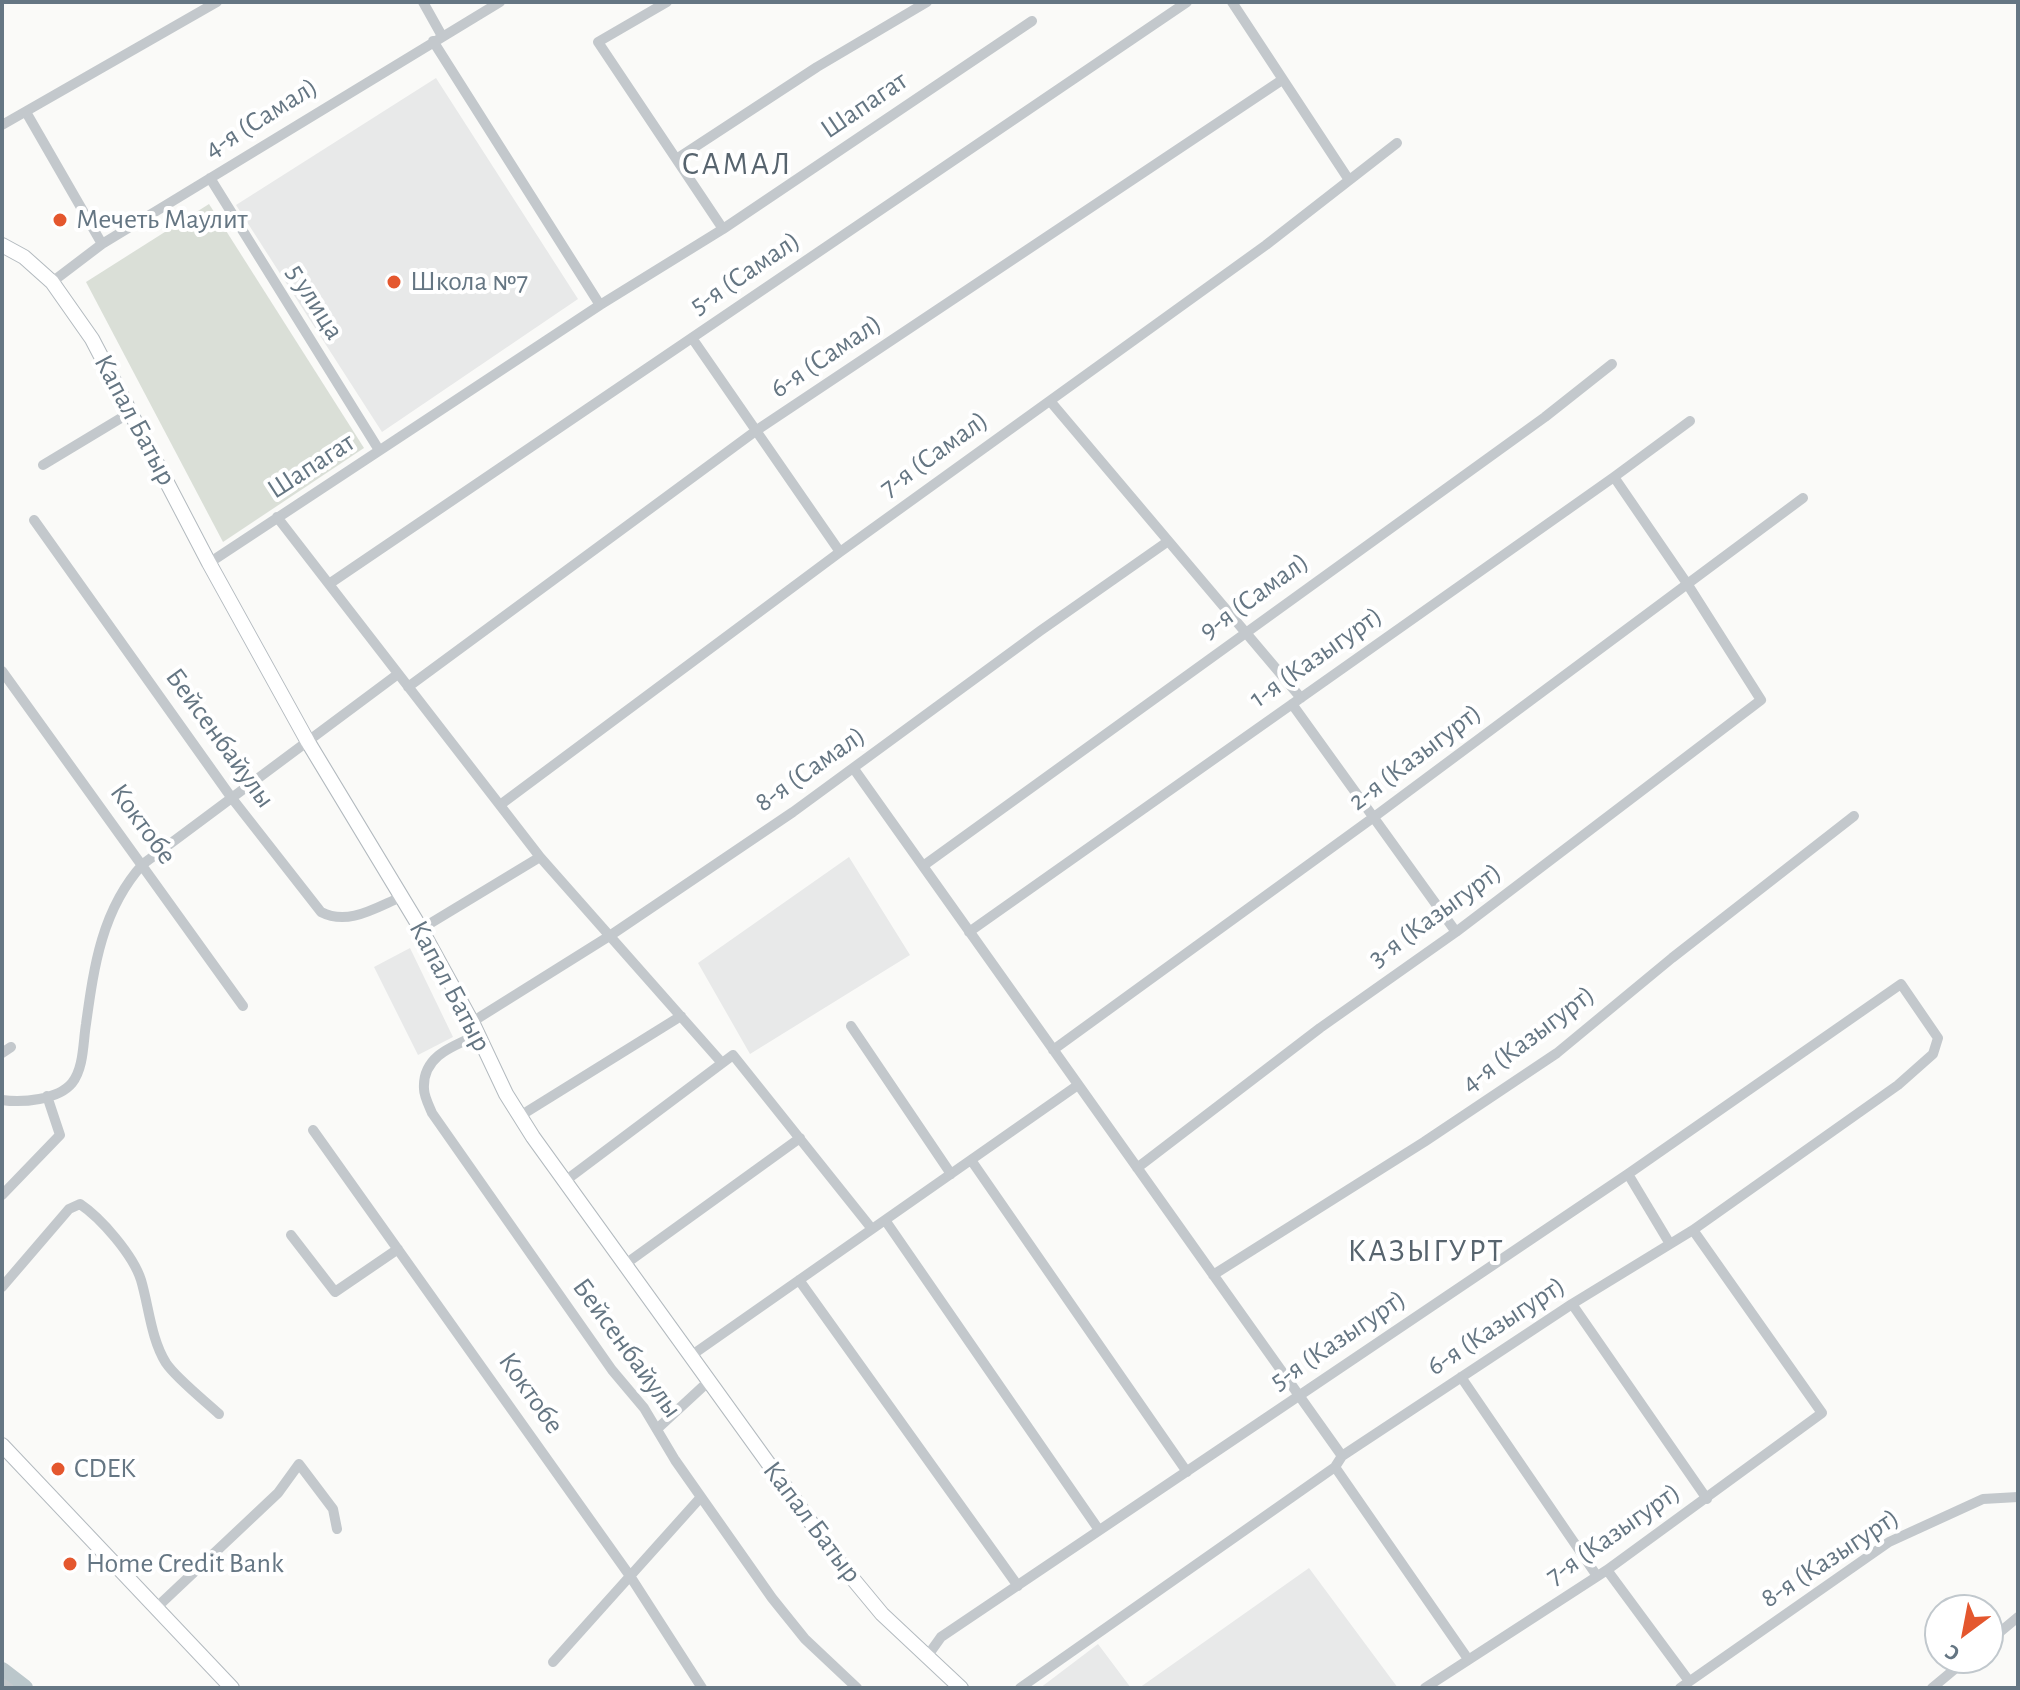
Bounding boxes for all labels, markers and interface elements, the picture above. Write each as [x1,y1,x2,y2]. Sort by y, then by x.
street label: Шапагат [814,64,914,146]
street label: 4-я (Самал) [198,70,324,166]
district label: САМАЛ [682,145,792,183]
place label: Мечеть Маулит [76,203,247,237]
marker: Мечеть Маулит [51,211,69,229]
street label: 5-я (Самал) [684,224,806,322]
street label: 5 улица [279,258,351,346]
place label: Школа №7 [410,265,528,299]
marker: Школа №7 [385,273,403,291]
street label: 6-я (Самал) [764,307,888,405]
street label: Капал Батыр [86,349,184,491]
street label: 7-я (Самал) [873,403,995,505]
street label: Шапагат [261,425,361,507]
street label: 9-я (Самал) [1193,545,1315,647]
street label: 1-я (Казыгурт) [1243,599,1389,715]
street label: Бейсенбайулы [158,661,282,815]
street label: 2-я (Казыгурт) [1342,696,1488,818]
street label: 8-я (Самал) [748,719,872,819]
street label: Коктобе [102,777,184,871]
street label: 3-я (Казыгурт) [1362,855,1508,975]
street label: Капал Батыр [401,915,499,1057]
street label: 4-я (Казыгурт) [1455,978,1601,1100]
district label: КАЗЫГУРТ [1347,1232,1505,1270]
street label: 6-я (Казыгурт) [1421,1269,1571,1383]
street label: Бейсенбайулы [565,1271,689,1425]
street label: 5-я (Казыгурт) [1264,1282,1412,1398]
street label: Коктобе [491,1346,571,1440]
place label: CDEK [74,1452,135,1486]
street label: Капал Батыр [755,1455,869,1589]
marker: CDEK [49,1460,67,1478]
street label: 7-я (Казыгурт) [1539,1475,1687,1593]
street label: 8-я (Казыгурт) [1754,1501,1906,1615]
place label: Home Credit Bank [86,1547,284,1581]
marker: Home Credit Bank [61,1555,79,1573]
north arrow [1924,1594,2004,1674]
text: С [1941,1640,1963,1665]

